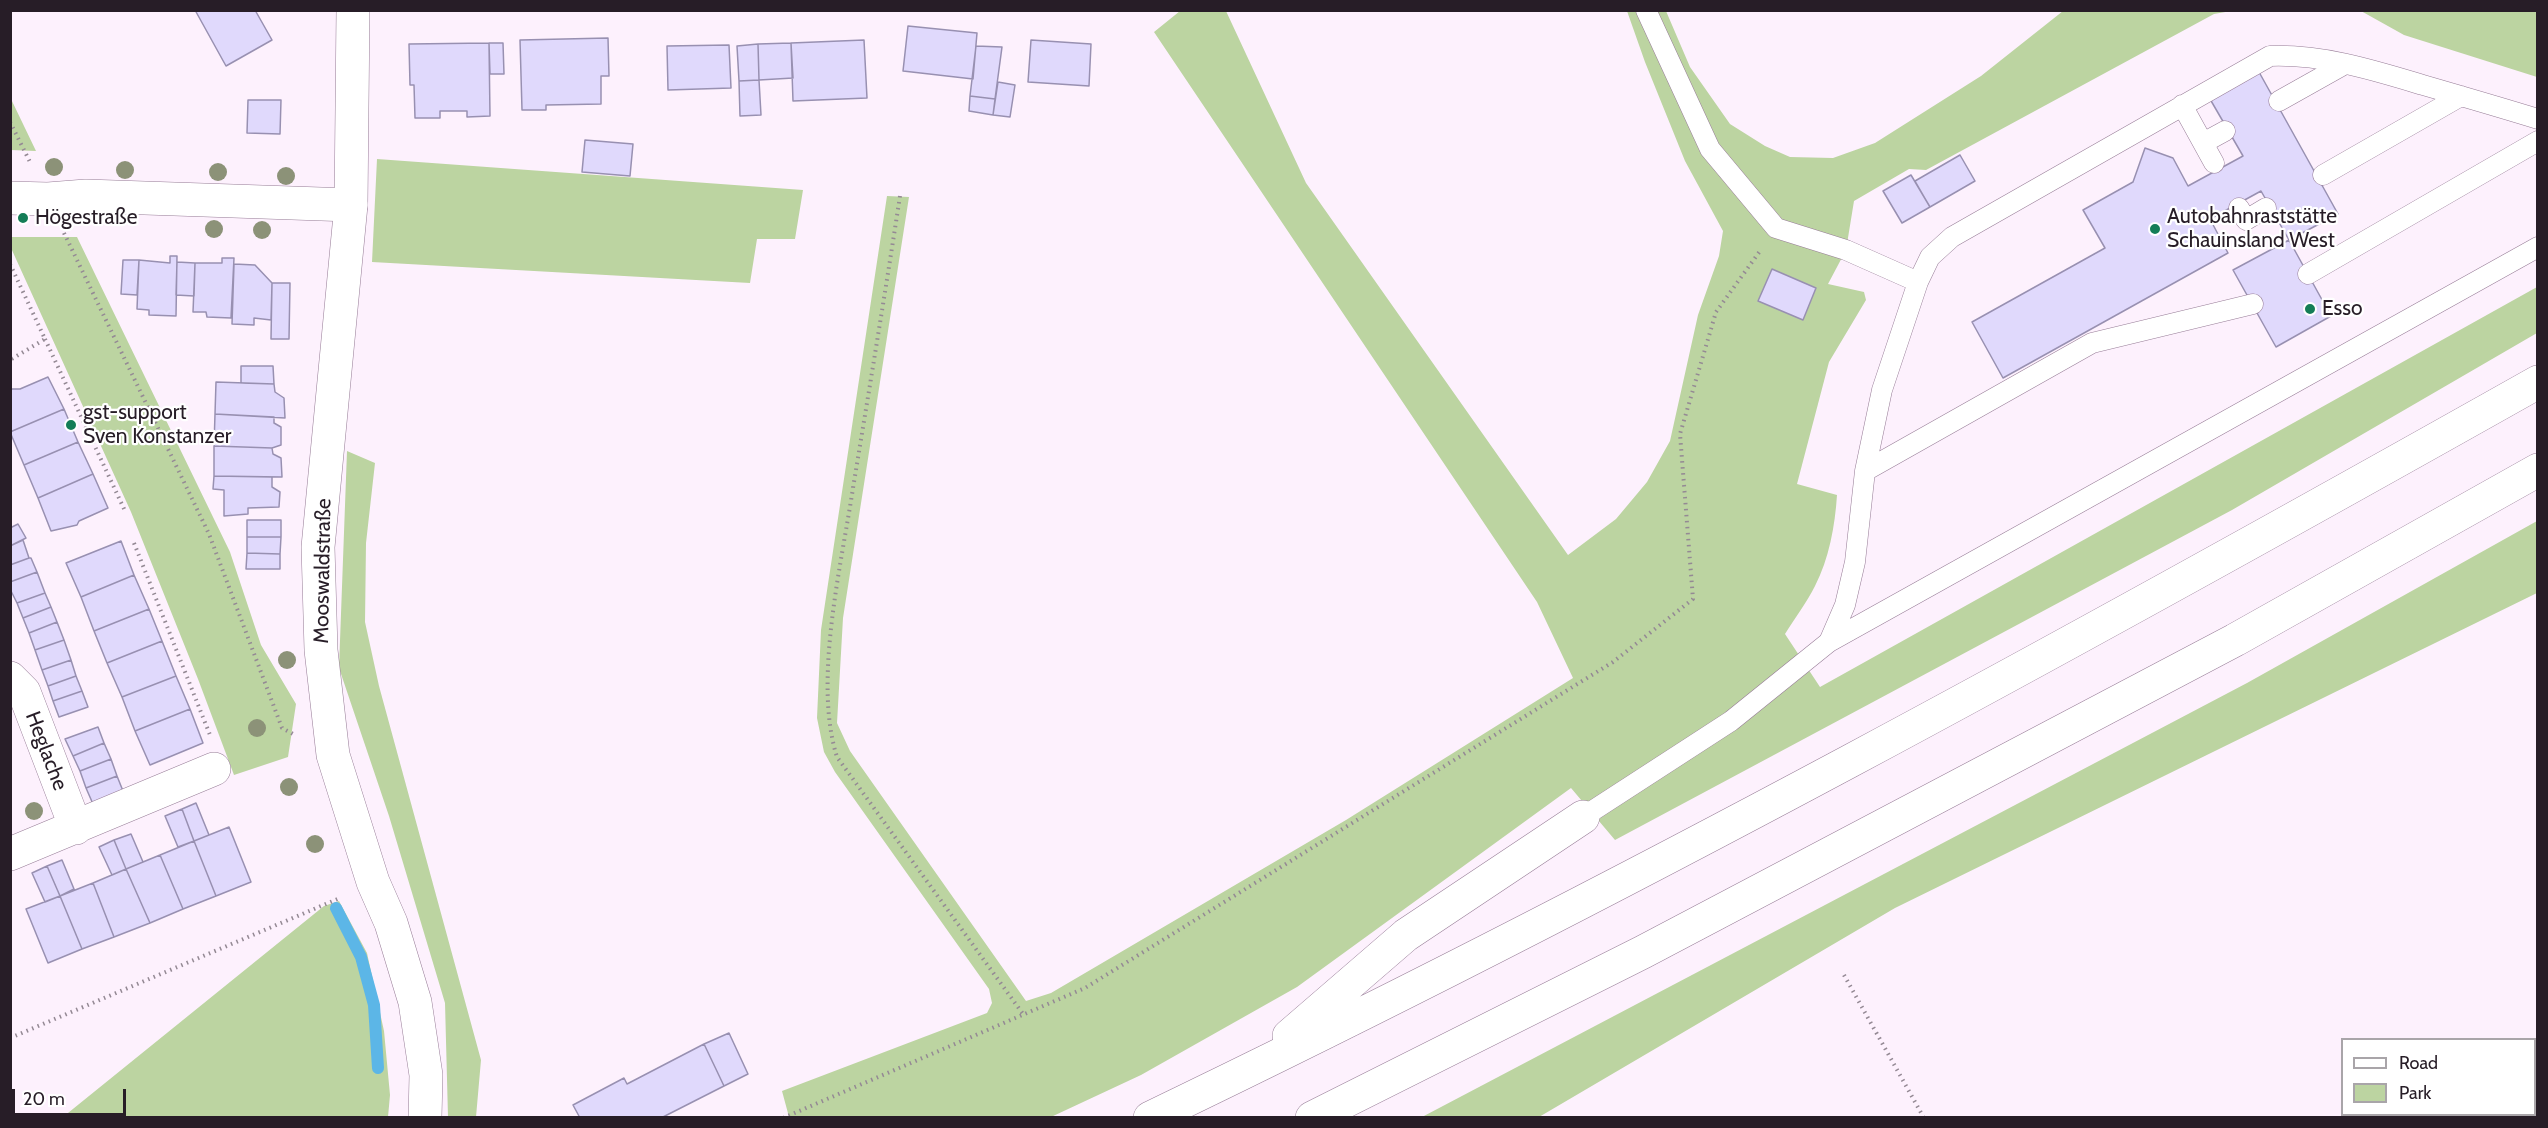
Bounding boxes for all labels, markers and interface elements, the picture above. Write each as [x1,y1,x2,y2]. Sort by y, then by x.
place label: Autobahnraststätte Schauinsland West [2167,204,2337,254]
place label: Högestraße [35,205,137,231]
marker: Högestraße [16,211,30,225]
marker: Autobahnraststätte Schauinsland West [2148,222,2162,236]
place label: Esso [2322,296,2362,322]
marker: Esso [2303,302,2317,316]
place label: gst-support Sven Konstanzer [83,400,231,450]
marker: gst-support Sven Konstanzer [64,418,78,432]
street label: Mooswaldstraße [309,498,337,644]
street label: Heglache [19,708,73,794]
legend [2341,1038,2536,1116]
text: Road [2399,1052,2438,1074]
scale bar [15,1077,129,1115]
text: Park [2399,1082,2431,1104]
text: 20 m [23,1088,65,1110]

